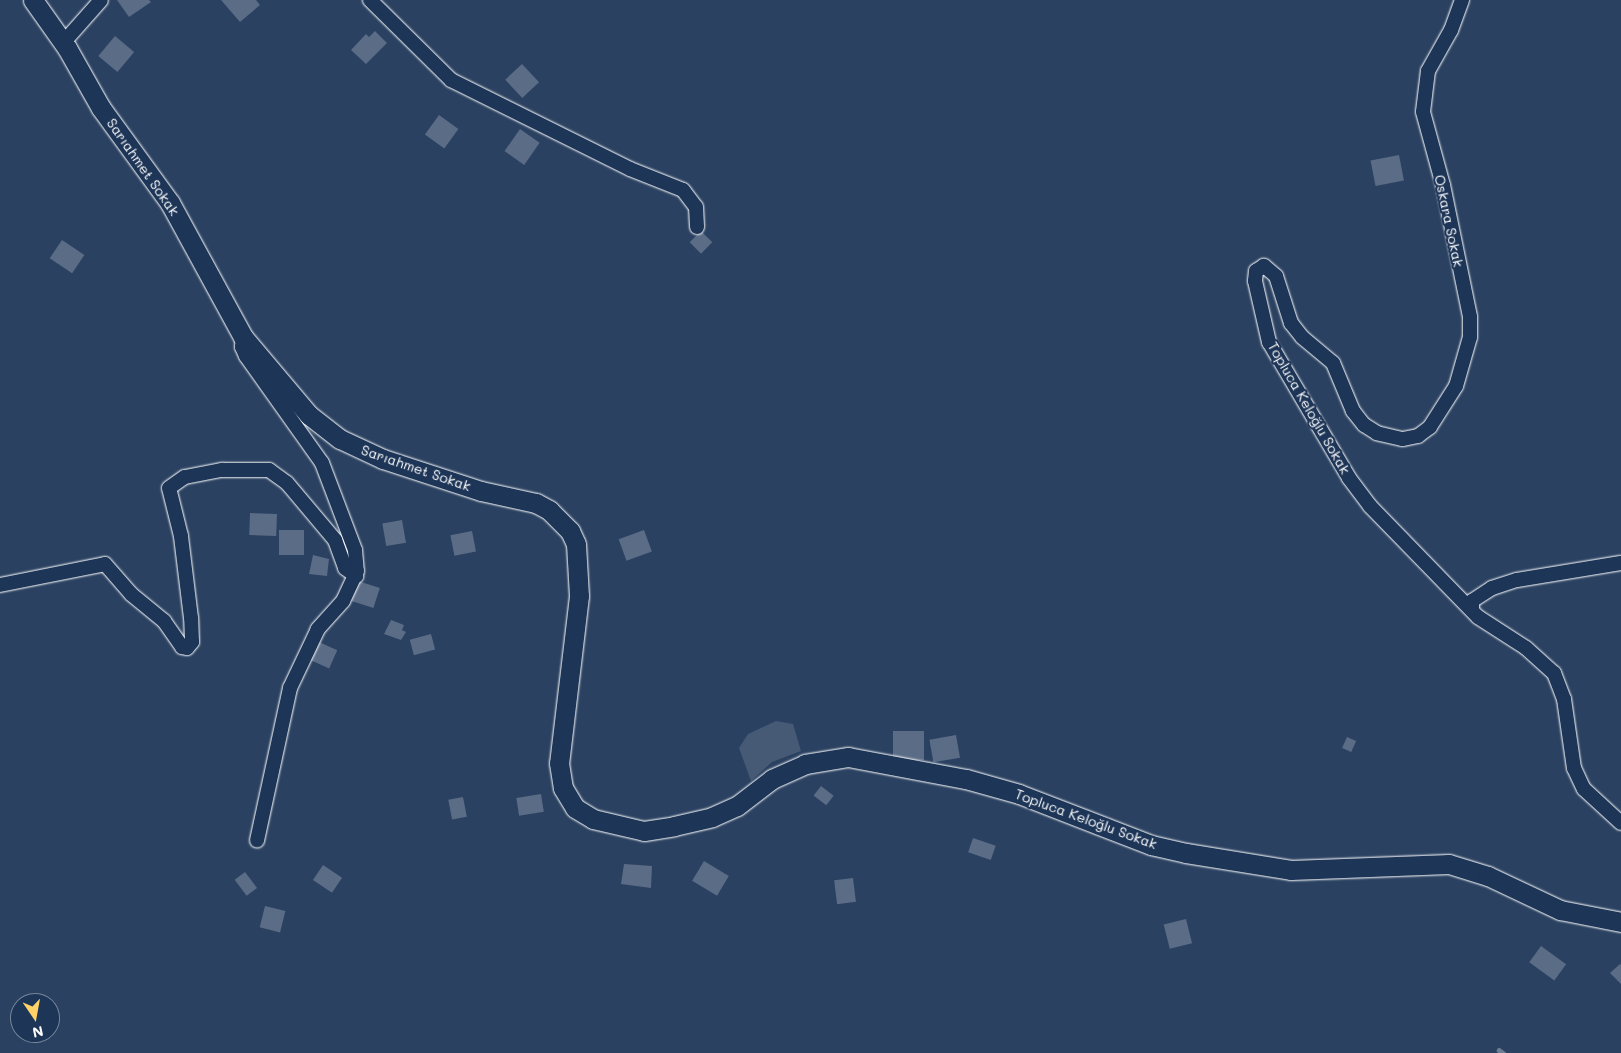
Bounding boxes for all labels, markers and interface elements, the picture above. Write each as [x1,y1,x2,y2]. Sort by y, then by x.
street label: Sarıahmet Sokak [103,115,183,219]
street label: Oskara Sokak [1431,173,1467,269]
street label: Topluca Keloğlu Sokak [1264,339,1354,477]
street label: Sarıahmet Sokak [359,441,473,495]
street label: Topluca Keloğlu Sokak [1013,785,1159,853]
north arrow [10,993,60,1043]
text: N [31,1022,45,1043]

